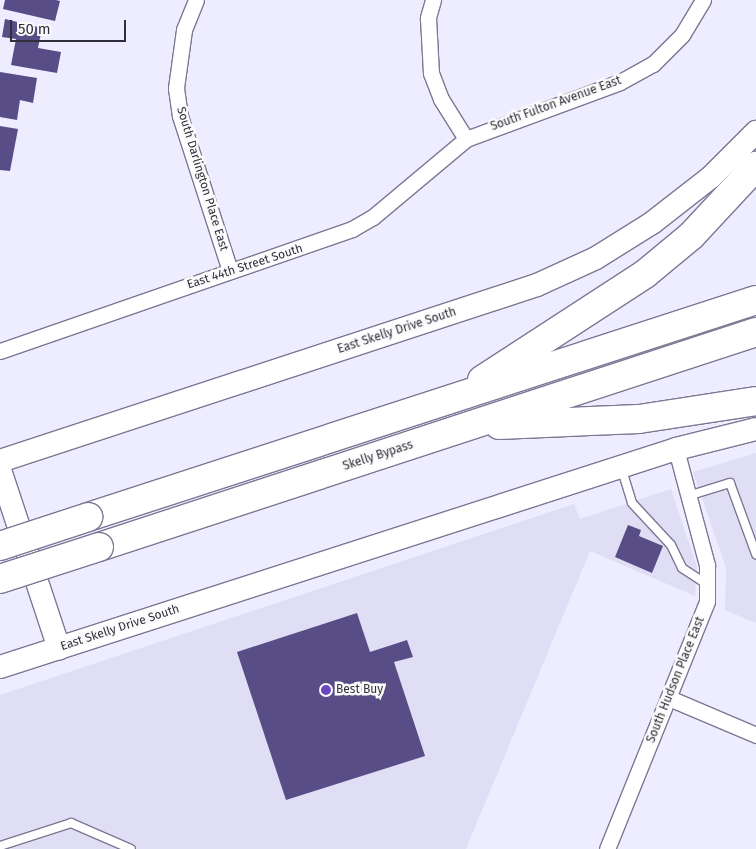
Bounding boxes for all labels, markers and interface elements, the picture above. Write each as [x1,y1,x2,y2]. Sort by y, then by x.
scale bar [12,10,129,42]
text: 50 m [18,20,51,38]
street label: South Fulton Avenue East [489,74,623,134]
street label: South Darlington Place East [173,105,231,253]
street label: East 44th Street South [185,241,305,293]
street label: East Skelly Drive South [336,305,458,357]
street label: Skelly Bypass [341,438,415,474]
street label: East Skelly Drive South [59,602,181,654]
street label: South Hudson Place East [644,615,708,745]
place label: Best Buy [336,683,383,697]
marker: Best Buy [320,684,332,696]

